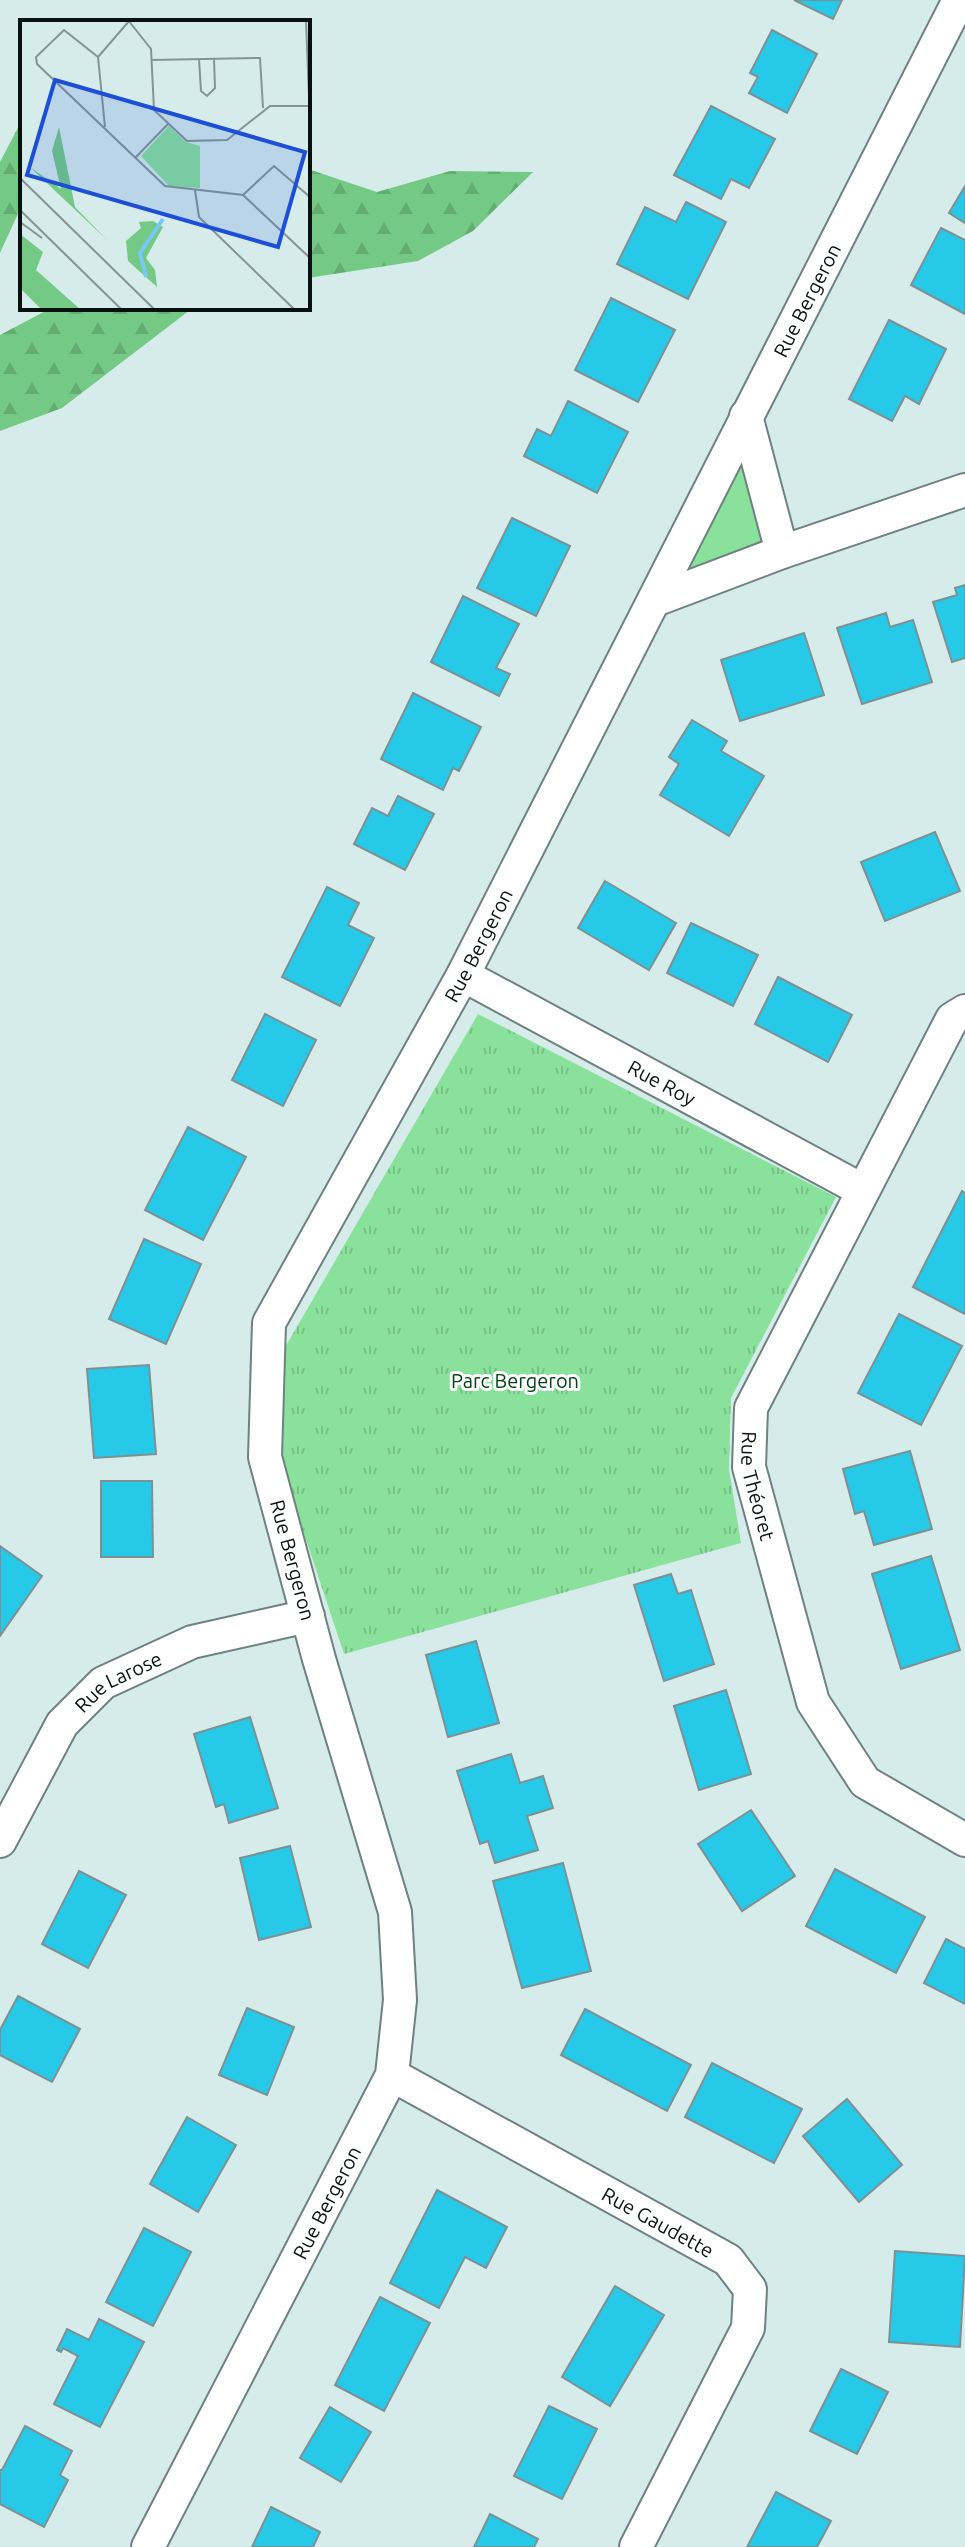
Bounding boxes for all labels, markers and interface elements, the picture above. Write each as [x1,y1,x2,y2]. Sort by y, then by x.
inset map [20,20,310,310]
street label: Rue Bergeron [768,239,845,360]
street label: Rue Bergeron [439,885,517,1006]
street label: Rue Roy [624,1055,700,1110]
park label: Parc Bergeron [451,1369,579,1392]
street label: Rue Théoret [738,1431,780,1543]
street label: Rue Bergeron [266,1497,320,1623]
street label: Rue Larose [69,1646,165,1717]
street label: Rue Bergeron [287,2142,365,2263]
street label: Rue Gaudette [598,2182,718,2262]

